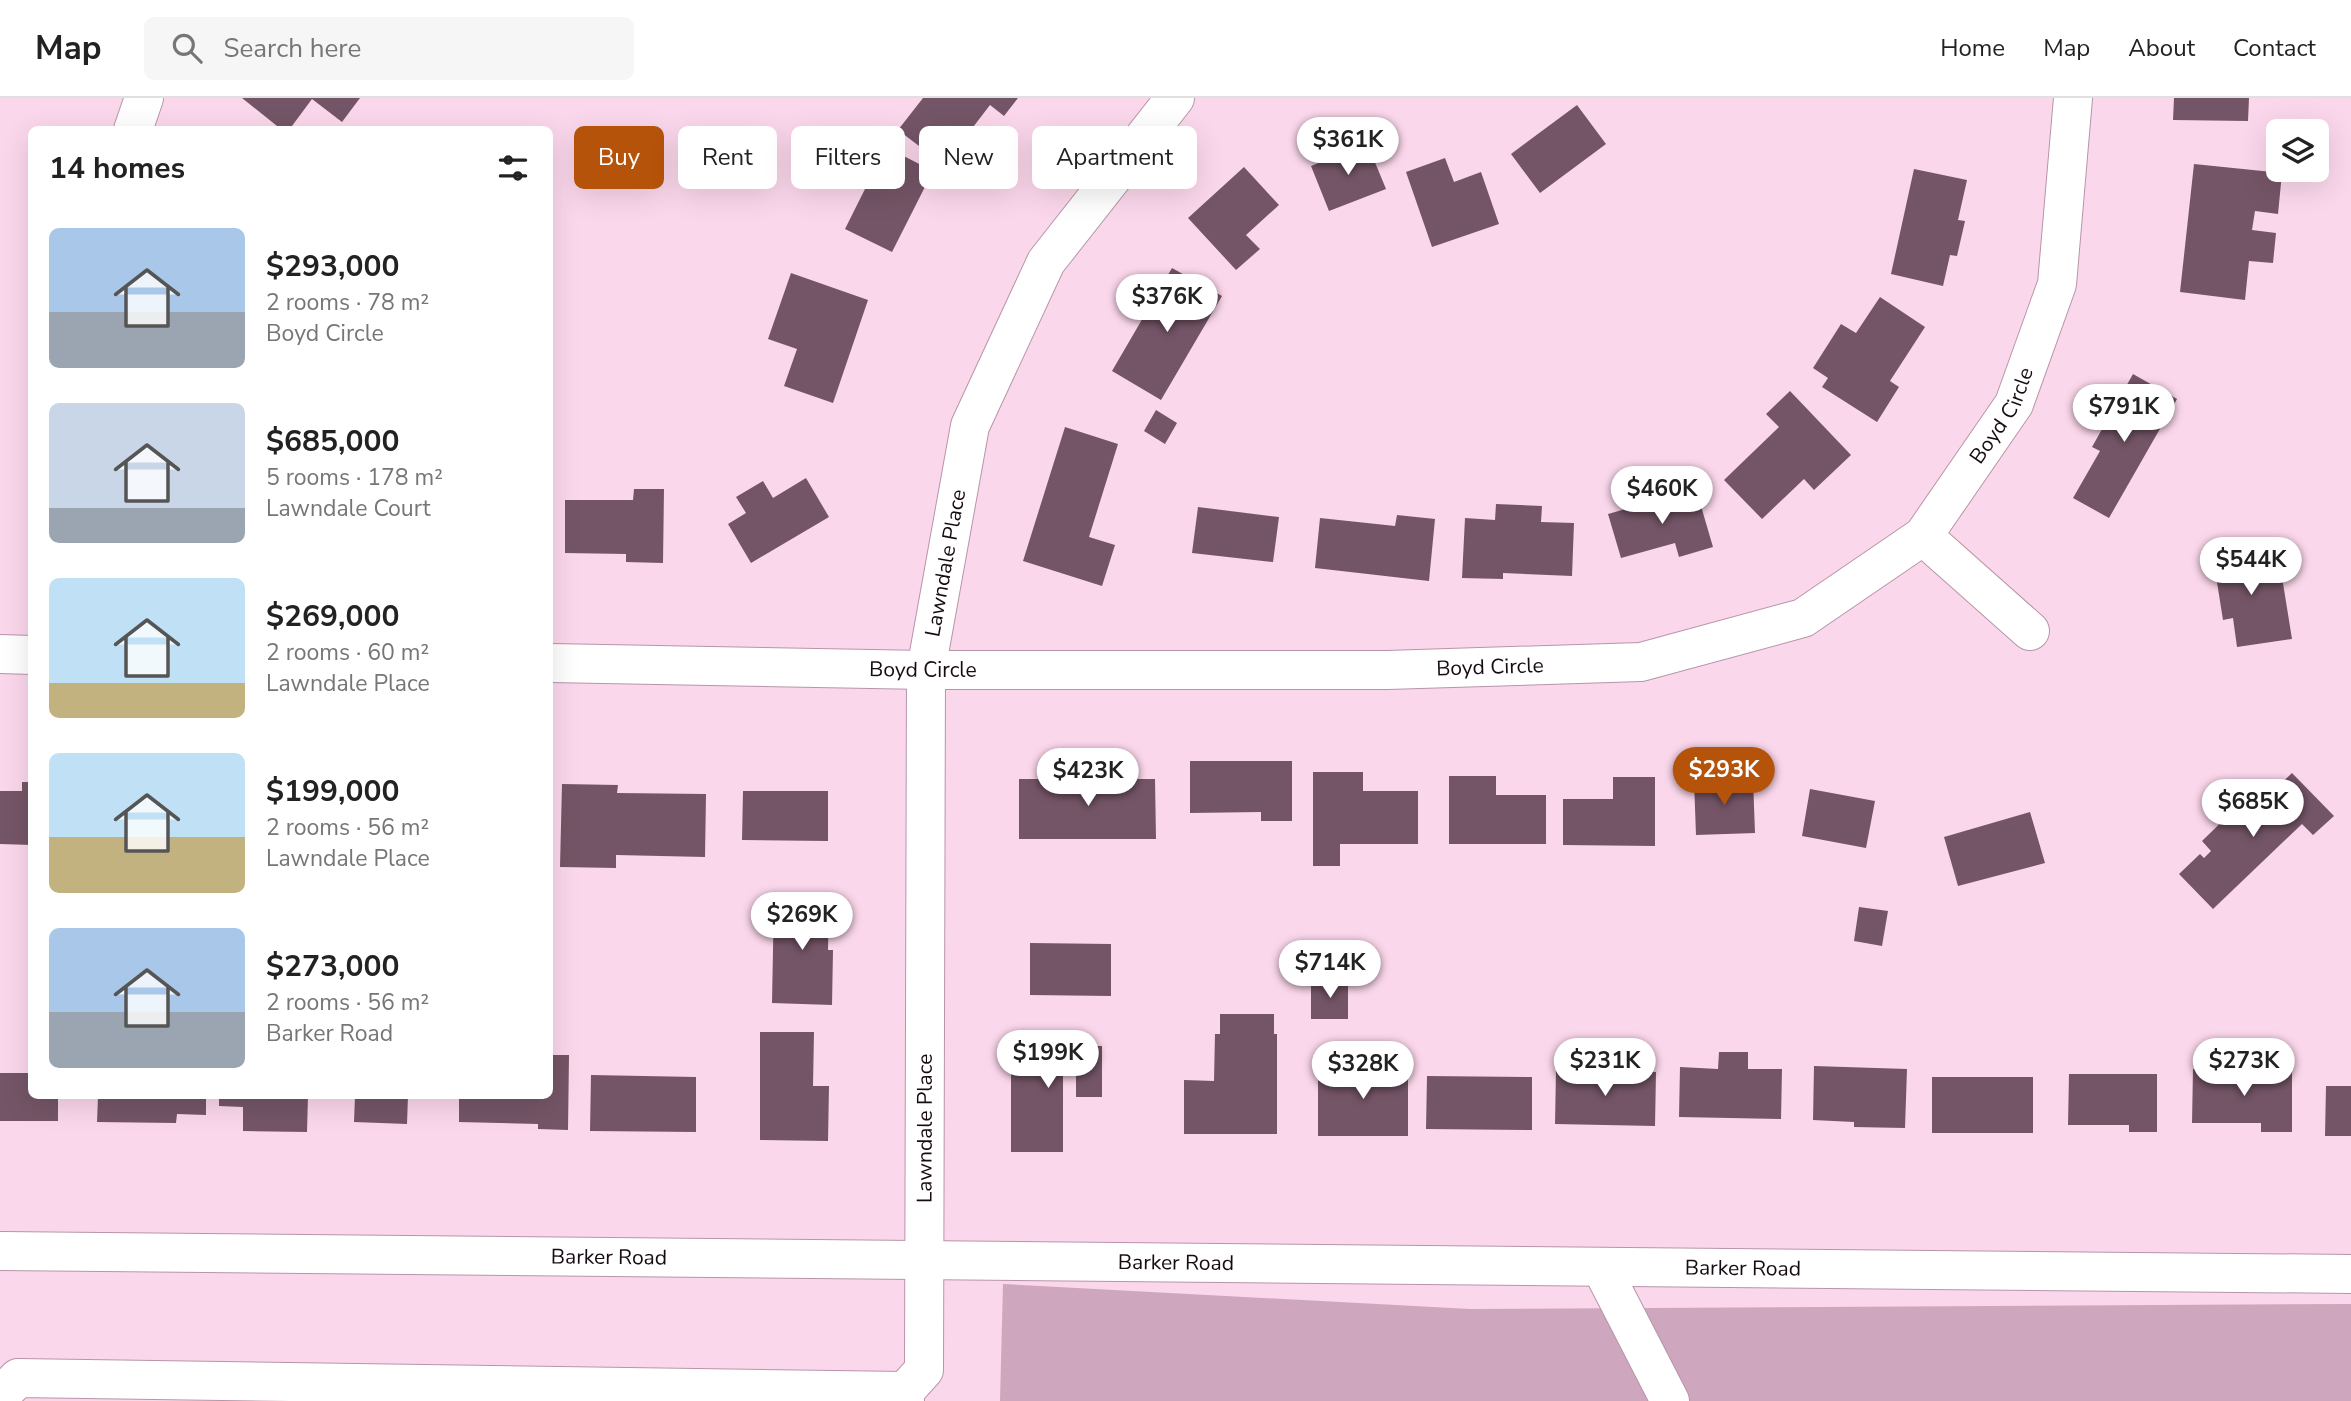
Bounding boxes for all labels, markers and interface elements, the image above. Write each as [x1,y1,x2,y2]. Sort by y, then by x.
search box [144,17,634,80]
text: Map [35,26,102,71]
icon: search [168,29,206,67]
text: Search here [224,31,361,66]
text: Home [1940,32,2005,64]
text: Map [2043,32,2090,64]
text: About [2128,32,2195,64]
text: Contact [2233,32,2316,64]
pin: $361K [1299,118,1397,177]
map controls [2266,119,2329,182]
button: layers [2266,119,2329,182]
text: $361K [1313,124,1383,155]
chip: Buy [574,126,664,189]
chip: Rent [678,126,777,189]
chip: Filters [791,126,905,189]
chip: New [919,126,1018,189]
chip: Apartment [1032,126,1197,189]
text: 14 homes [49,148,185,189]
icon: filters [494,149,532,187]
text: $293,000 [266,246,399,287]
icon: home [105,256,189,340]
pin: $376K [1118,274,1216,334]
text: $376K [1132,281,1202,312]
text: 2 rooms · 78 m² [266,287,429,318]
text: Boyd Circle [266,318,384,349]
street label: Boyd Circle [1963,363,2040,469]
pin: $791K [2075,384,2173,444]
text: $791K [2089,391,2159,422]
text: $685,000 [266,421,399,462]
icon: home [105,431,189,515]
text: 5 rooms · 178 m² [266,462,443,493]
pin: $460K [1613,466,1711,526]
text: $460K [1627,473,1697,504]
street label: Lawndale Place [918,487,972,639]
text: Lawndale Court [266,493,431,524]
pin: $544K [2202,538,2300,597]
text: $544K [2216,544,2286,575]
text: $269,000 [266,596,399,637]
icon: home [105,606,189,690]
text: 2 rooms · 60 m² [266,637,429,668]
street label: Boyd Circle [1436,651,1544,682]
street label: Boyd Circle [869,655,977,684]
text: Lawndale Place [266,668,430,699]
pin: $423K [1039,748,1137,808]
pin: $293K [1675,748,1773,807]
text: $293K [1689,754,1759,785]
text: $423K [1053,755,1123,786]
text: $199,000 [266,771,399,812]
pin: $685K [2204,780,2302,839]
icon: home [105,781,189,865]
text: $685K [2218,786,2288,817]
text: 2 rooms · 56 m² [266,812,429,843]
text: Lawndale Place [266,843,430,874]
pin: $269K [753,892,851,952]
text: $269K [767,899,837,930]
pin: $714K [1281,940,1379,1000]
text: $273,000 [266,946,399,987]
text: $714K [1295,947,1365,978]
icon: home [105,956,189,1040]
text: 2 rooms · 56 m² [266,987,429,1018]
text: Barker Road [266,1018,393,1049]
pin: $199K [999,1030,1097,1090]
text: $199K [1013,1037,1083,1068]
pin: $231K [1556,1038,1654,1098]
pin: $273K [2195,1038,2293,1098]
pin: $328K [1314,1042,1412,1101]
text: $231K [1570,1045,1640,1076]
text: $273K [2209,1045,2279,1076]
text: $328K [1328,1048,1398,1079]
street label: Lawndale Place [910,1054,939,1203]
street label: Barker Road [551,1242,667,1272]
street label: Barker Road [1118,1248,1234,1277]
street label: Barker Road [1685,1253,1801,1283]

